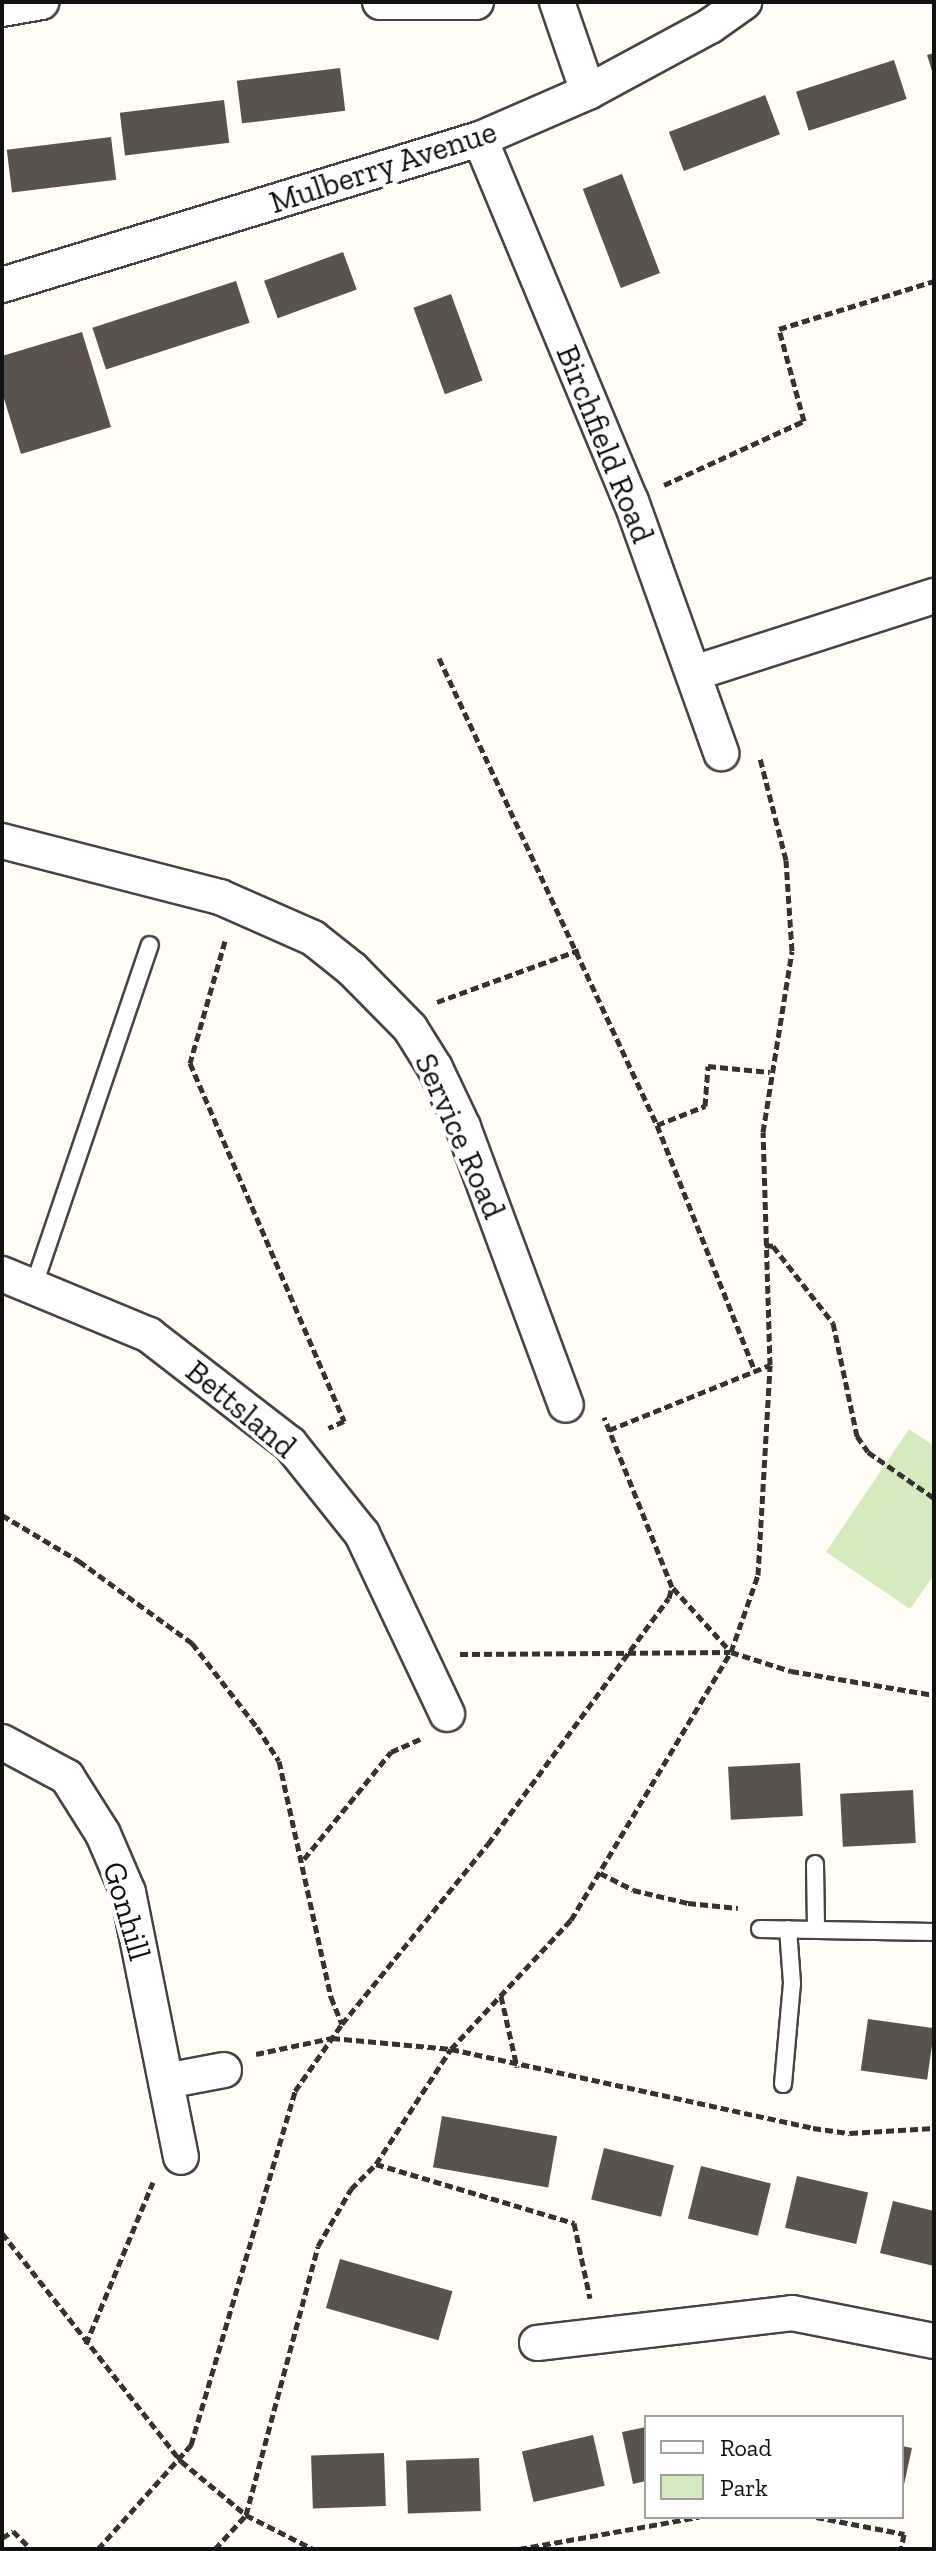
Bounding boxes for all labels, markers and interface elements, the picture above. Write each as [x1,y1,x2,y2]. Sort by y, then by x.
street label: Mulberry Avenue [264,112,502,222]
street label: Birchfield Road [548,340,662,548]
street label: Service Road [407,1047,513,1225]
street label: Bettsland [178,1352,304,1466]
street label: Gonhill [95,1857,159,1965]
legend [644,2415,904,2519]
text: Road [720,2433,772,2462]
text: Park [720,2473,768,2502]

